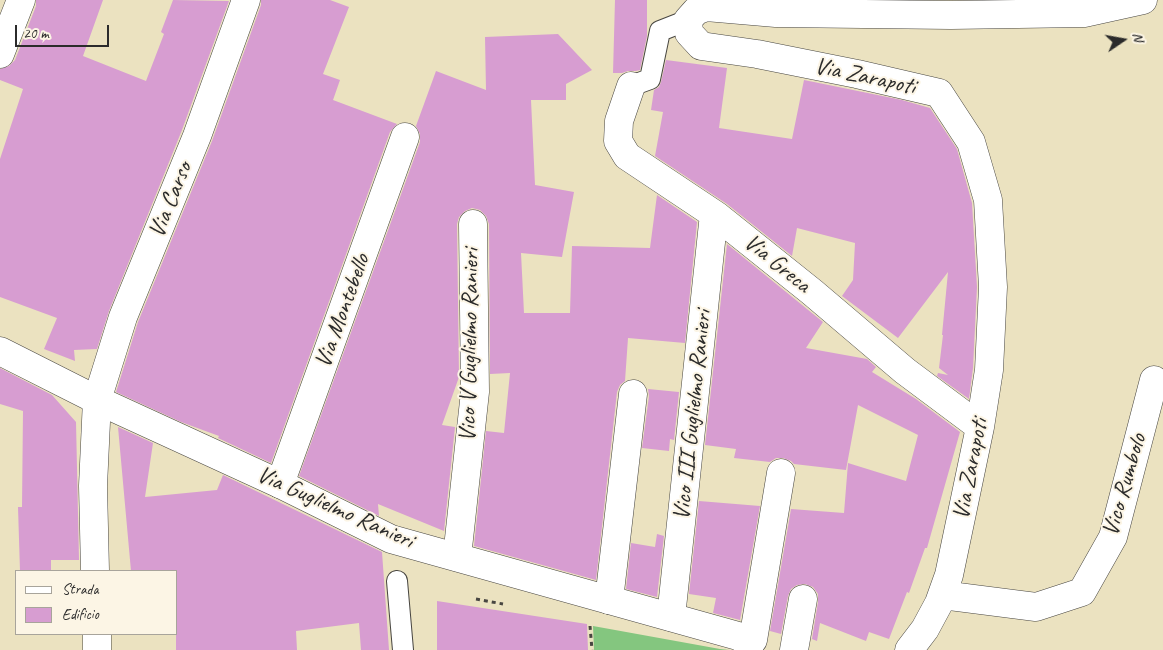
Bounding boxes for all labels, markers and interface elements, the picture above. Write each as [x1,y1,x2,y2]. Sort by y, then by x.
scale bar [18,15,111,47]
north arrow [1098,15,1148,65]
text: 20 m [23,24,49,43]
text: N [1129,31,1147,43]
street label: Via Zarapoti [812,52,918,102]
street label: Via Carso [143,158,199,242]
street label: Via Greca [738,228,816,300]
street label: Vico V Guglielmo Ranieri [454,248,486,442]
street label: Via Montebello [309,250,377,372]
street label: Vico III Guglielmo Ranieri [668,308,718,522]
street label: Via Zarapoti [947,416,995,522]
street label: Vico Rumbolo [1097,431,1153,539]
street label: Via Guglielmo Ranieri [252,461,418,555]
legend [15,570,178,635]
text: Strada [62,580,98,599]
text: Edificio [62,605,99,624]

